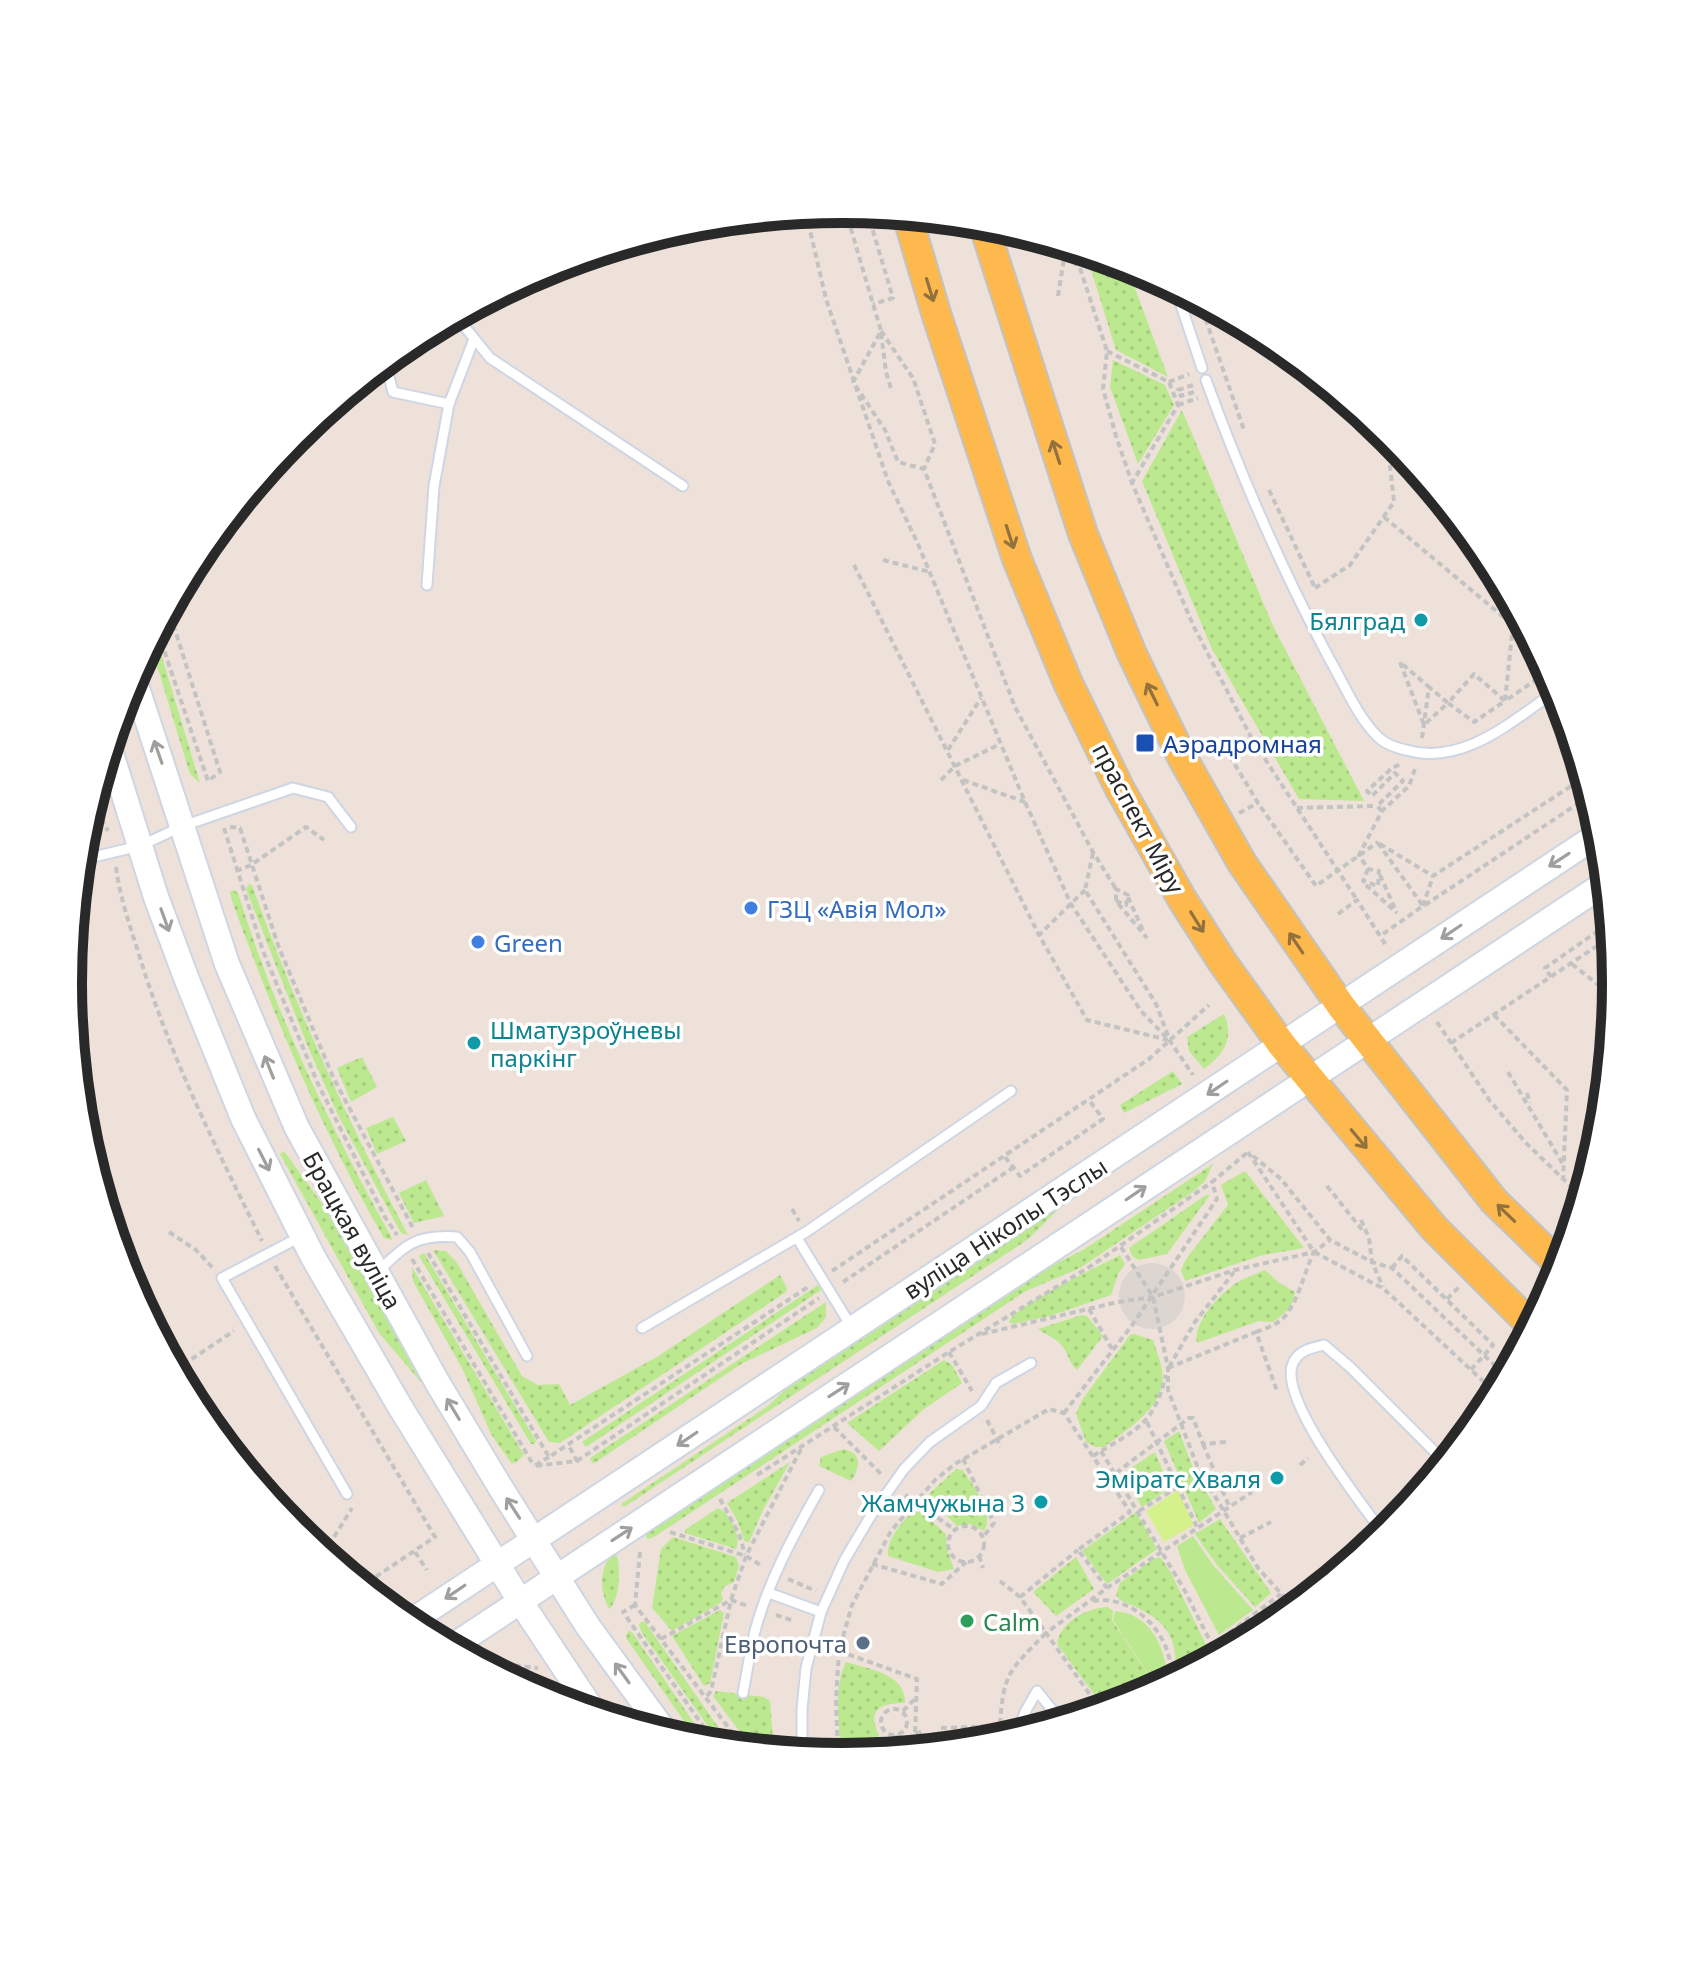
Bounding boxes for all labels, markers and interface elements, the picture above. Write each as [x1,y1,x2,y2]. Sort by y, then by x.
one-way arrow [923,277,938,303]
one-way arrow [1048,440,1063,466]
one-way arrow [1004,525,1019,550]
place label: Бялград [1309,604,1405,637]
marker: Бялград [1412,611,1430,629]
one-way arrow [1143,682,1159,706]
place label: Аэрадромная [1163,727,1322,760]
marker: Аэрадромная [1134,732,1156,754]
street label: праспект Міру [1085,737,1193,900]
one-way arrow [149,740,164,765]
one-way arrow [1548,852,1571,868]
place label: ГЗЦ «Авія Мол» [767,892,947,925]
marker: ГЗЦ «Авія Мол» [742,899,760,917]
one-way arrow [159,907,173,932]
one-way arrow [1189,910,1205,933]
one-way arrow [1441,924,1463,940]
place label: Green [494,926,563,959]
one-way arrow [1288,932,1304,954]
marker: Green [469,933,487,951]
place label: Шматузроўневы паркінг [490,1013,682,1074]
marker: Шматузроўневы паркінг [465,1034,483,1052]
one-way arrow [261,1055,276,1080]
one-way arrow [1206,1080,1229,1096]
one-way arrow [1350,1128,1368,1149]
street label: Брацкая вуліца [296,1145,410,1315]
one-way arrow [257,1147,273,1171]
street label: вуліца Ніколы Тэслы [897,1150,1113,1306]
one-way arrow [1125,1185,1147,1202]
one-way arrow [1496,1203,1516,1222]
one-way arrow [827,1382,849,1399]
one-way arrow [444,1398,460,1421]
one-way arrow [676,1431,699,1447]
place label: Эміратс Хваля [1095,1462,1261,1495]
marker: Эміратс Хваля [1268,1469,1286,1487]
place label: Жамчужына 3 [861,1486,1025,1519]
marker: Жамчужына 3 [1032,1493,1050,1511]
one-way arrow [505,1497,521,1520]
one-way arrow [610,1525,633,1541]
one-way arrow [444,1584,467,1600]
place label: Calm [983,1605,1040,1638]
marker: Calm [958,1612,976,1630]
place label: Европочта [724,1627,847,1660]
marker: Европочта [854,1634,872,1652]
one-way arrow [613,1663,630,1685]

